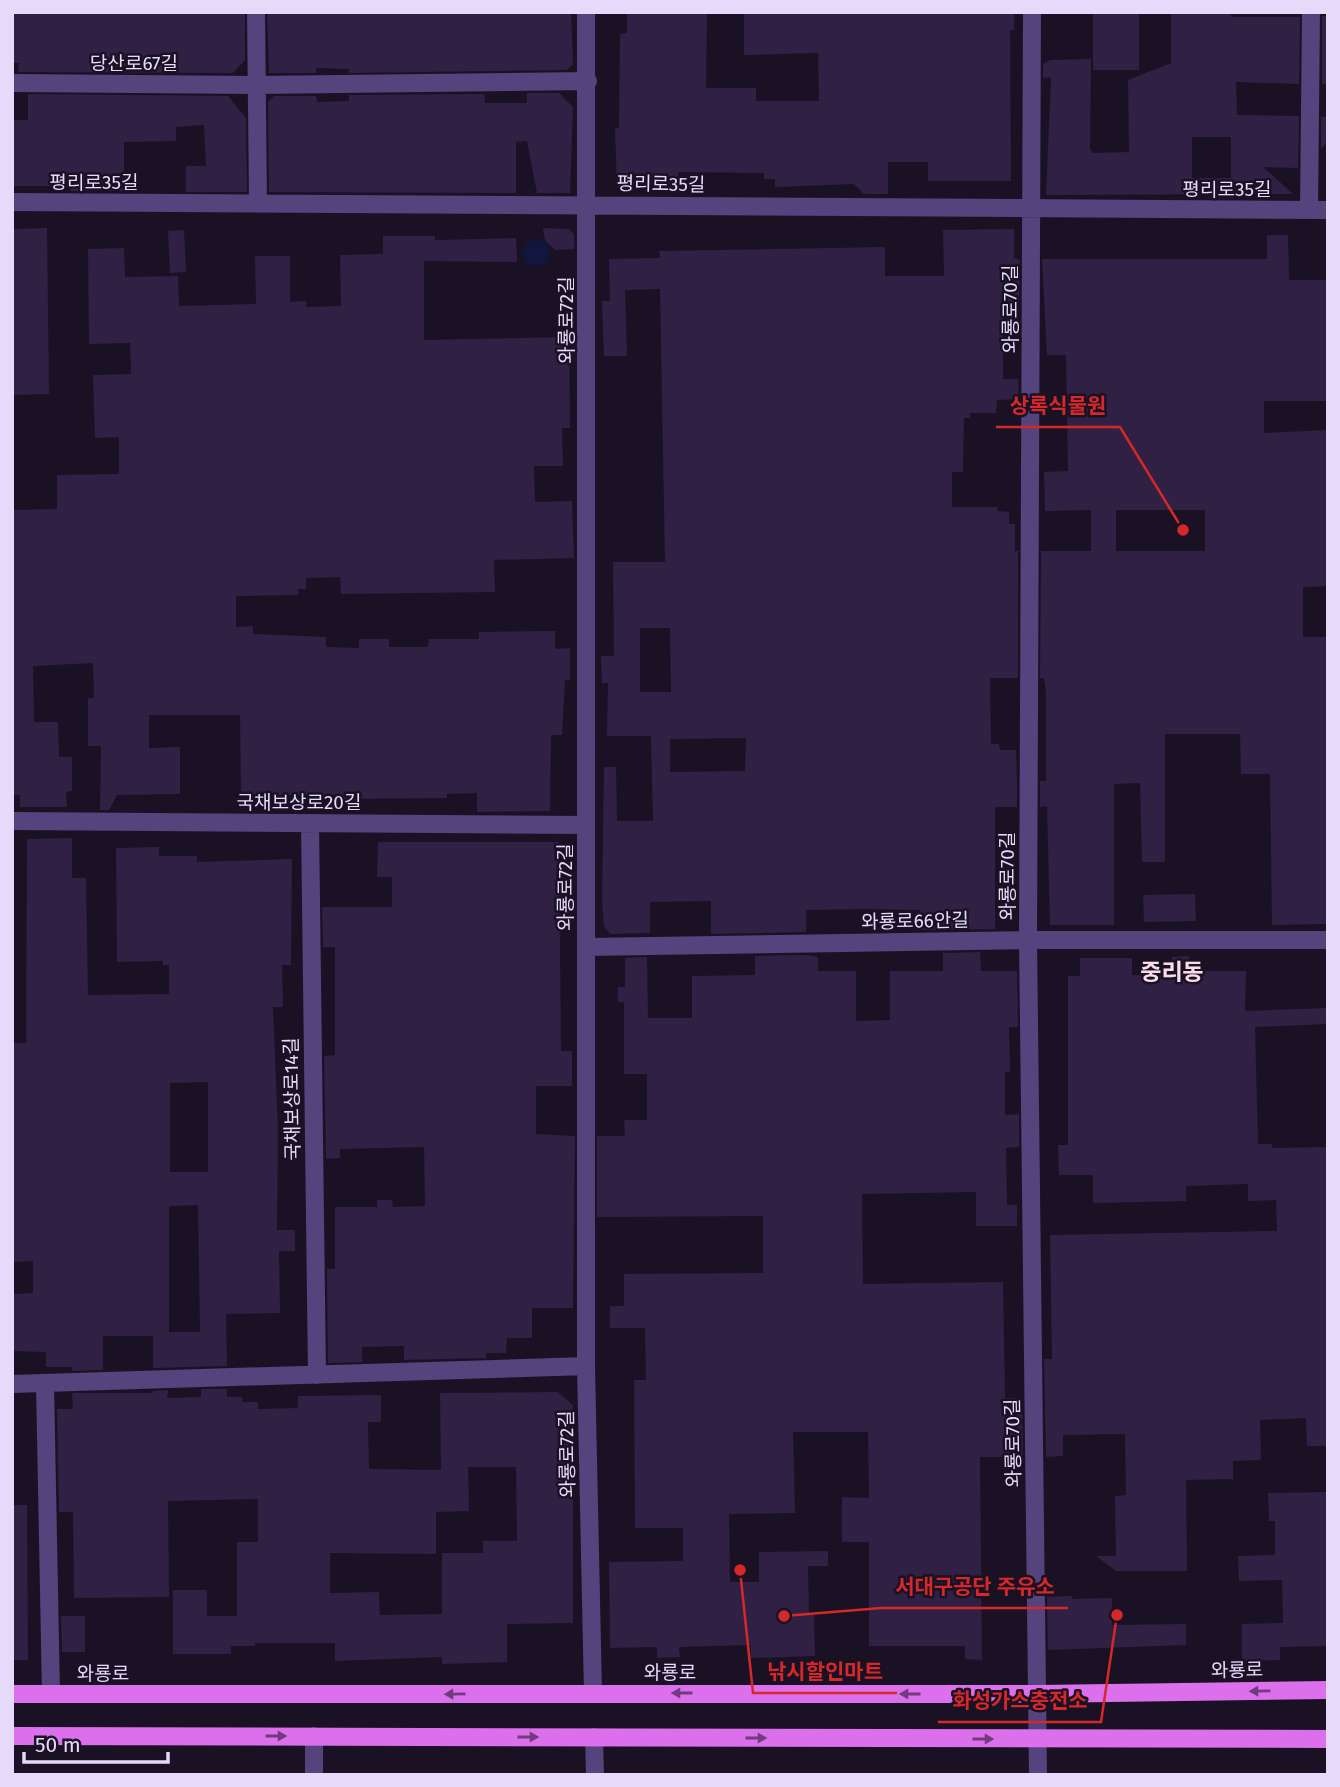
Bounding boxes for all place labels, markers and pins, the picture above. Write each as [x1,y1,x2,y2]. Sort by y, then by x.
callout: 상록식물원 [996,385,1120,427]
callout: 서대구공단 주유소 [881,1566,1068,1608]
callout: 낚시할인마트 [753,1651,897,1693]
callout: 화성가스충전소 [938,1680,1101,1722]

